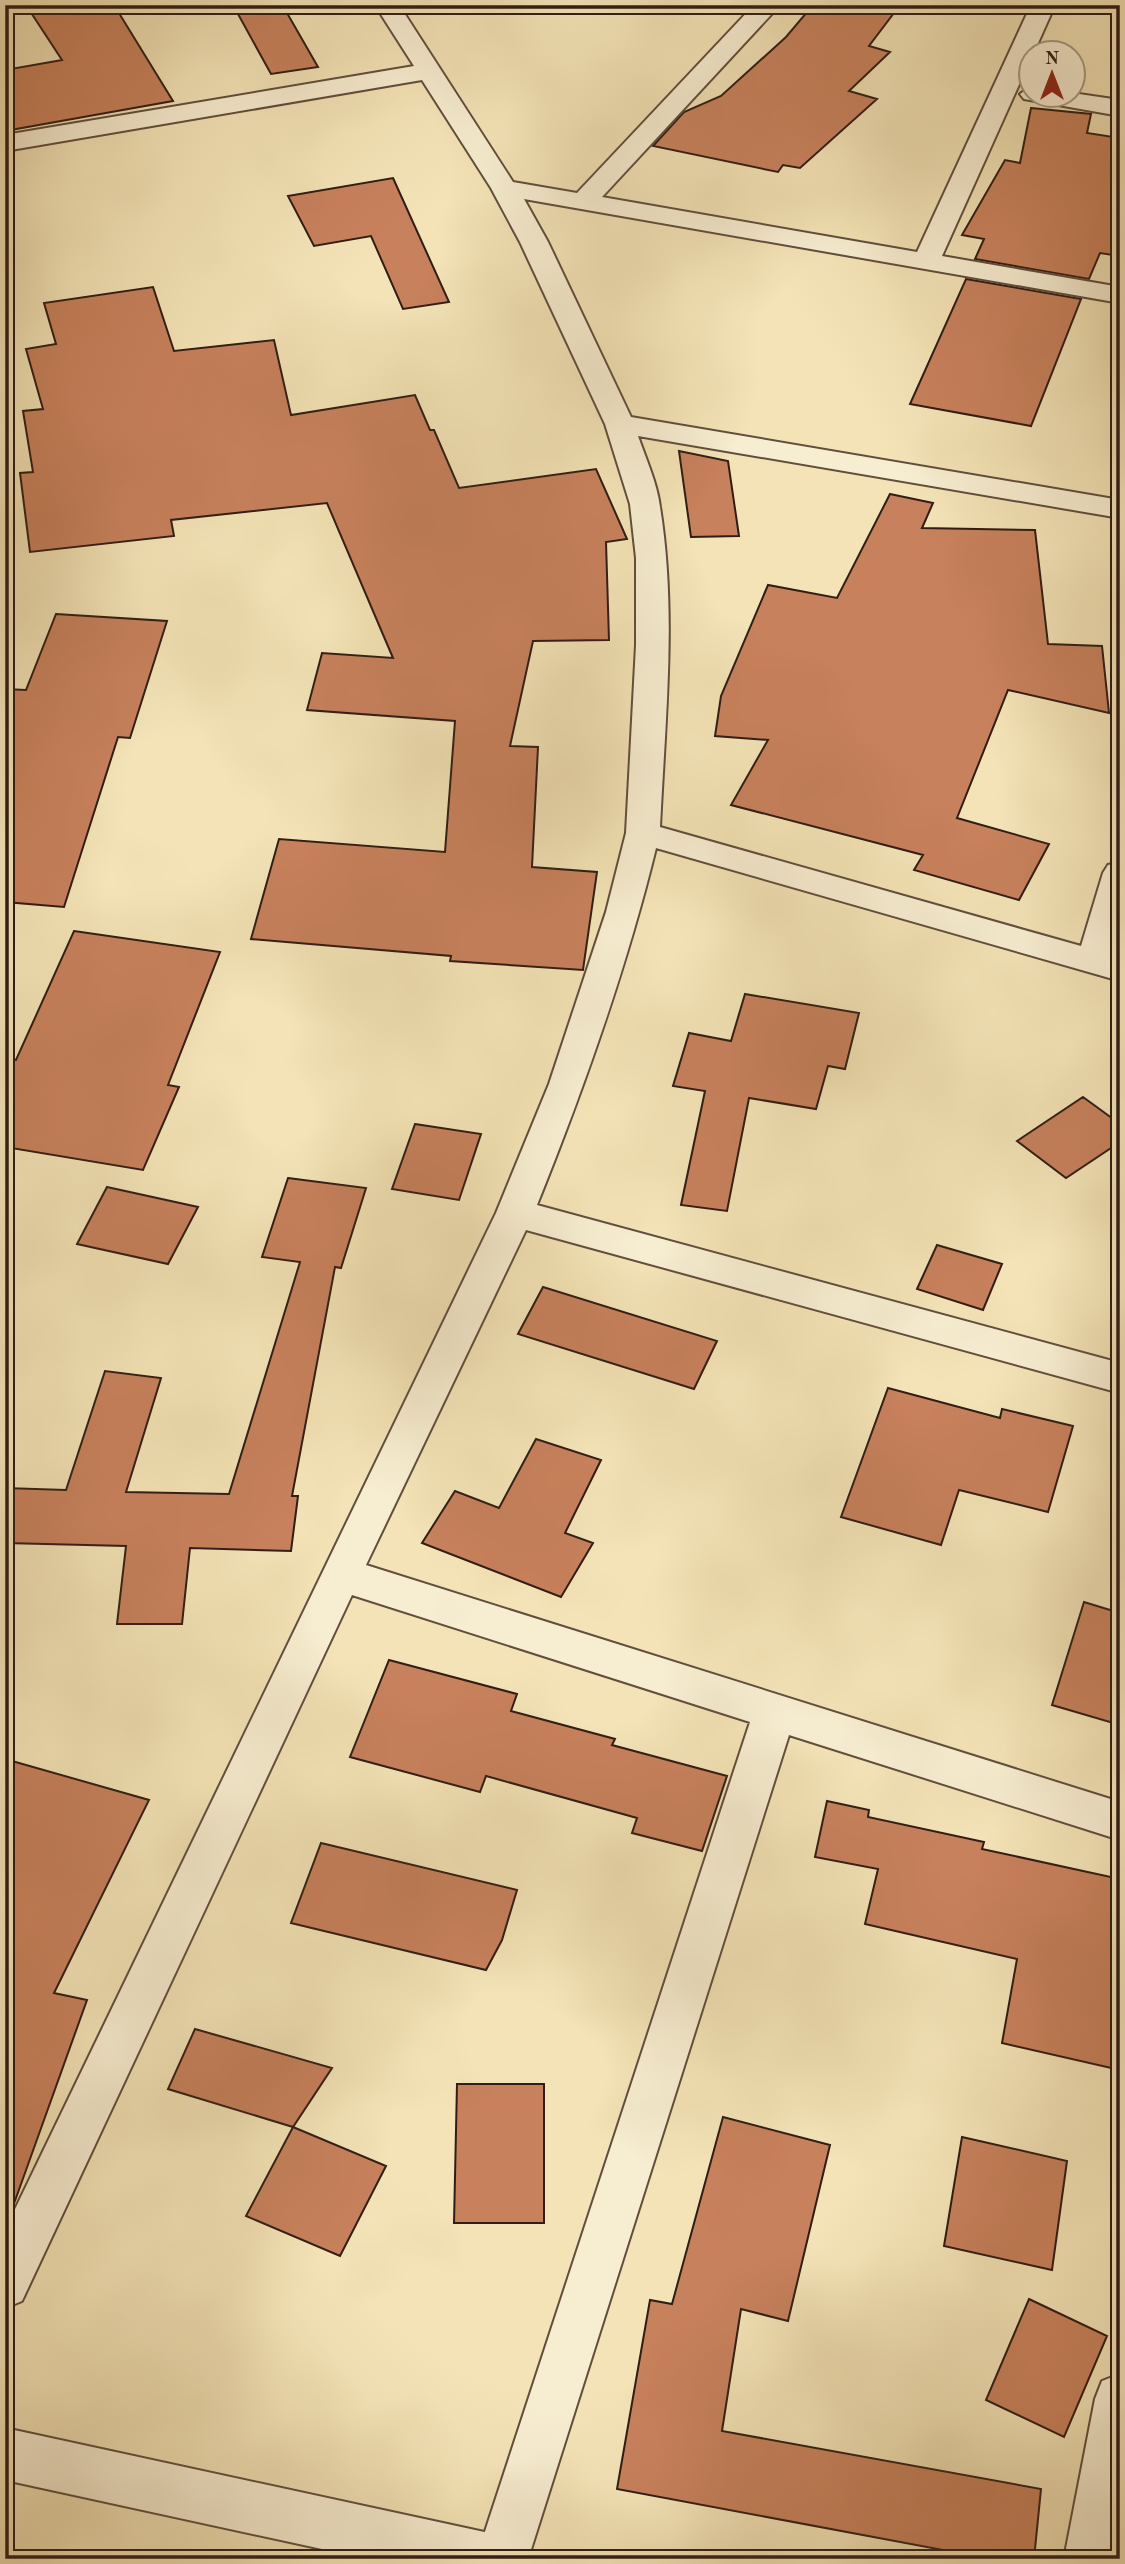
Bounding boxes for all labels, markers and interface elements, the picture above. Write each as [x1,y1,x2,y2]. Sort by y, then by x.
north arrow [1016,38,1086,108]
text: N [1045,50,1060,69]

